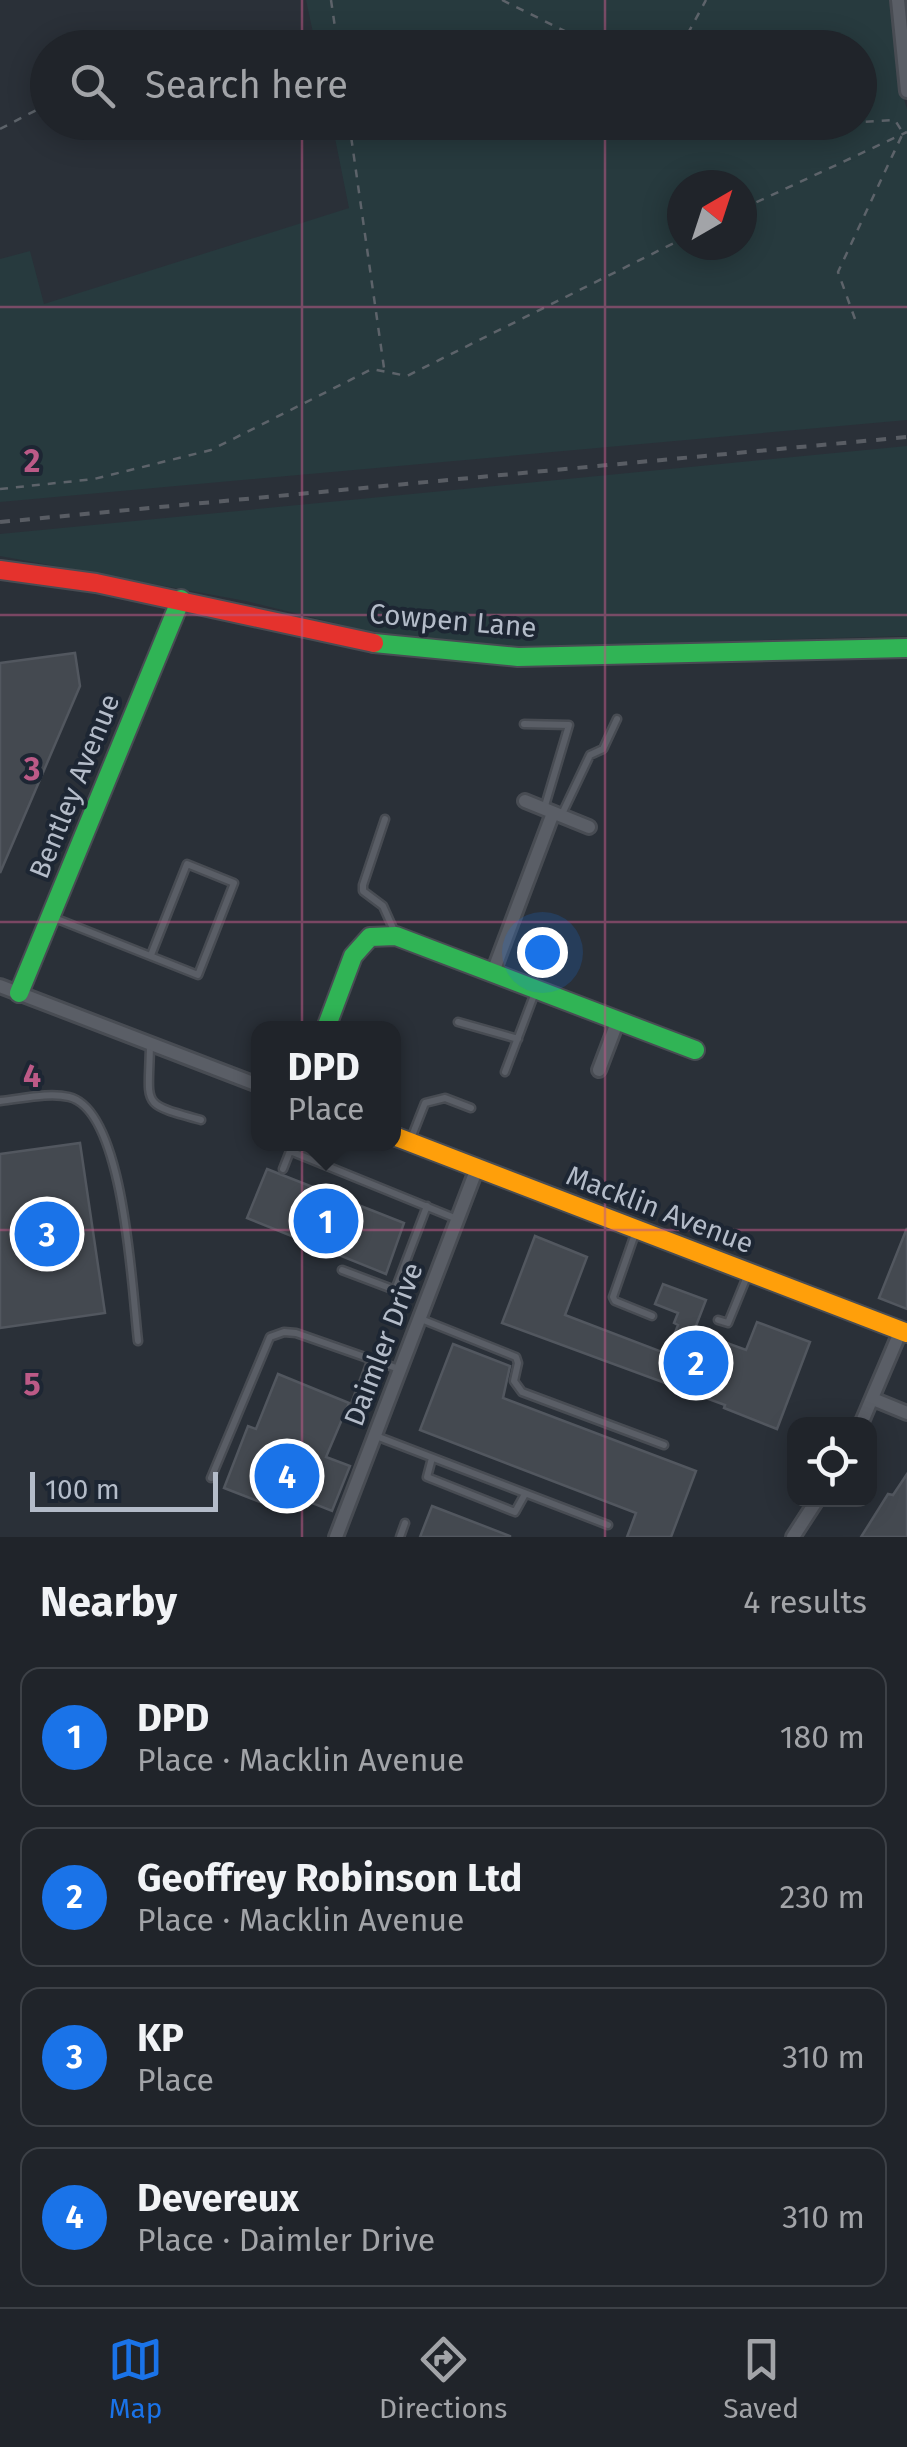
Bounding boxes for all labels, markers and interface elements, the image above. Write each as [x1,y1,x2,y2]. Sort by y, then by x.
search box [30,30,877,140]
icon: search [65,58,120,113]
text: Search here [145,62,348,108]
north arrow [667,170,757,260]
text: 2 [24,442,40,480]
street label: Cowpen Lane [368,597,538,644]
street label: Bentley Avenue [22,689,126,883]
text: 3 [23,750,40,788]
your location [517,927,568,978]
popup [251,1021,401,1151]
text: DPD [288,1044,360,1090]
text: 4 [23,1057,41,1095]
text: Place [288,1090,365,1128]
street label: Macklin Avenue [562,1159,758,1260]
pin: 1 [294,1184,358,1258]
pin: 3 [15,1196,80,1272]
street label: Daimler Drive [337,1258,430,1430]
pin: 2 [664,1326,728,1400]
text: 5 [23,1365,41,1403]
map controls [787,1417,877,1507]
button: locate [787,1417,877,1507]
pin: 4 [254,1438,320,1514]
scale bar [30,1467,218,1512]
text: 100 m [45,1473,120,1506]
text: Nearby [40,1577,177,1627]
text: 4 results [743,1583,867,1621]
text: DPD [137,1695,209,1741]
text: 1 [67,1718,82,1756]
text: 180 m [780,1718,865,1756]
text: Place · Macklin Avenue [137,1741,464,1779]
text: Geoffrey Robinson Ltd [137,1855,522,1901]
text: 2 [66,1878,83,1916]
text: 230 m [780,1878,865,1916]
text: Place · Macklin Avenue [137,1901,464,1939]
text: KP [137,2015,184,2061]
text: 3 [66,2038,83,2076]
text: 310 m [782,2038,865,2076]
text: Place [137,2061,214,2099]
text: Devereux [137,2175,299,2221]
text: 4 [65,2198,84,2236]
text: 310 m [782,2198,865,2236]
text: Place · Daimler Drive [137,2221,435,2259]
tab: Map [108,2332,163,2425]
tab: Directions [379,2332,507,2425]
tab: Saved [723,2332,799,2425]

